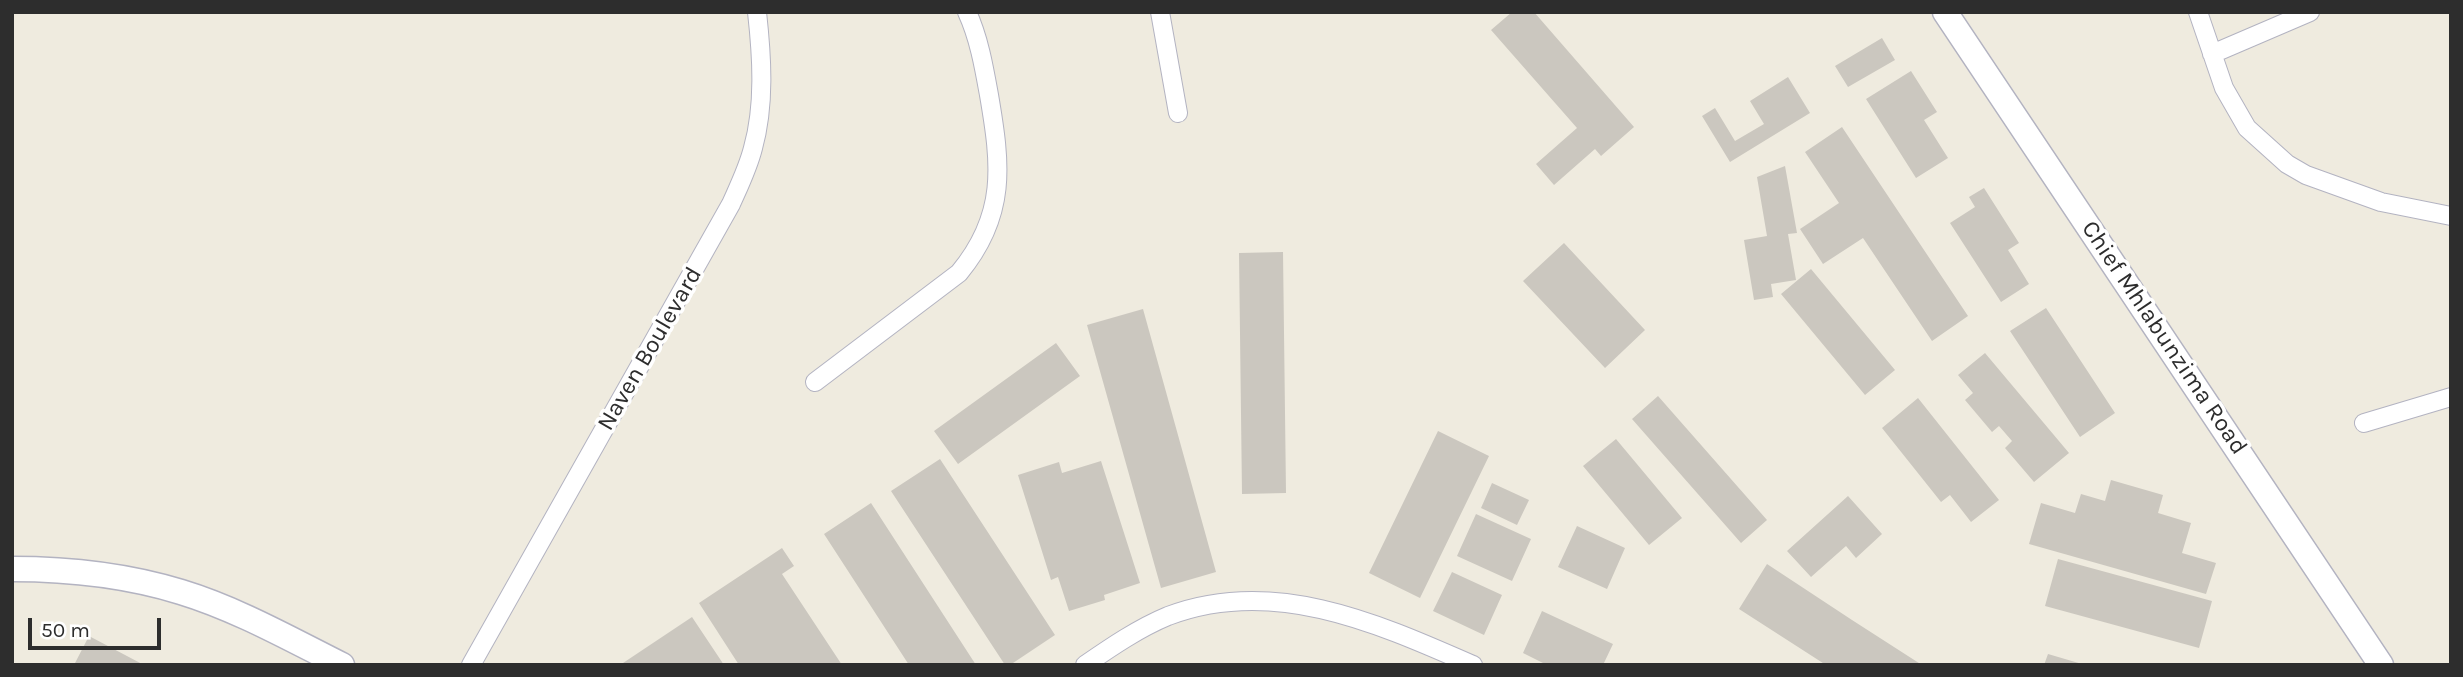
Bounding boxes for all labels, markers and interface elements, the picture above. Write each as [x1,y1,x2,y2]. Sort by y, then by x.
street label: Chief Mhlabunzima Road [2075,216,2253,460]
street label: Naven Boulevard [592,262,708,436]
scale bar [32,604,164,648]
text: 50 m [41,618,90,642]

